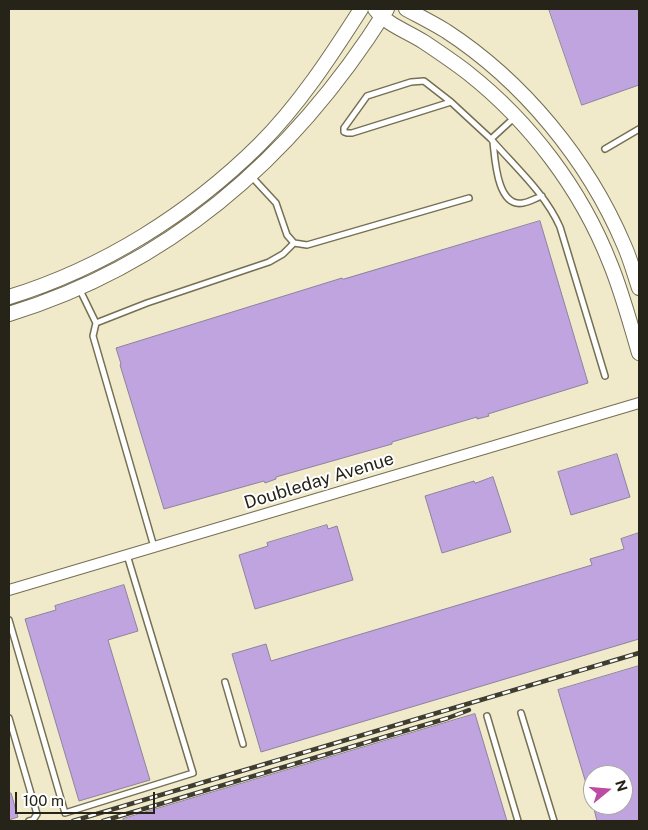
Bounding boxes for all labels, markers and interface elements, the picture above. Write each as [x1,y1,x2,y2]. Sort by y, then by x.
street label: Doubleday Avenue [242,448,396,514]
north arrow [583,765,633,815]
text: N [612,778,631,793]
scale bar [18,782,158,814]
text: 100 m [23,792,64,809]

